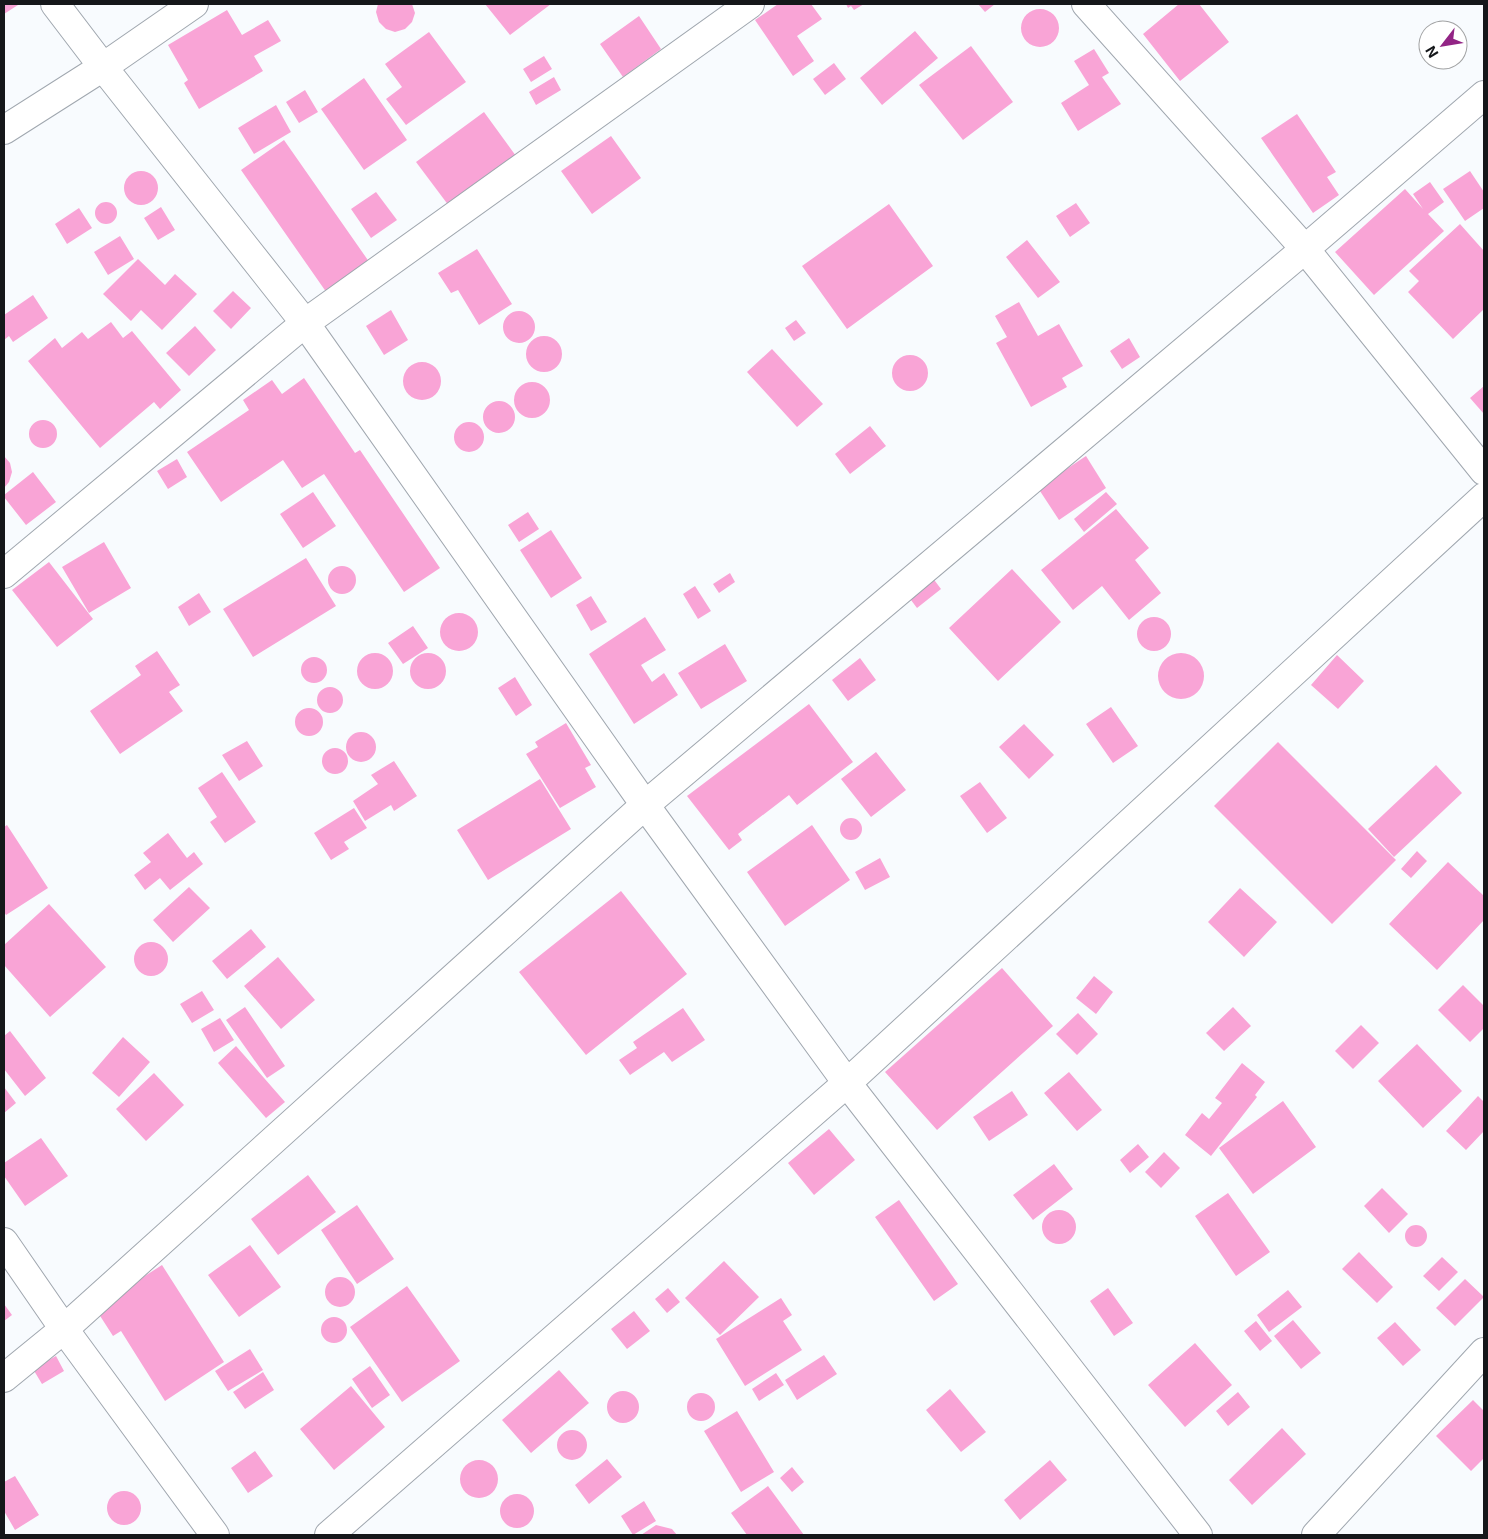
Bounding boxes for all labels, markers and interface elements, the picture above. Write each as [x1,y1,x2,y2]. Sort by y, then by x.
north arrow [1418,20,1468,70]
text: N [1421,43,1441,61]

